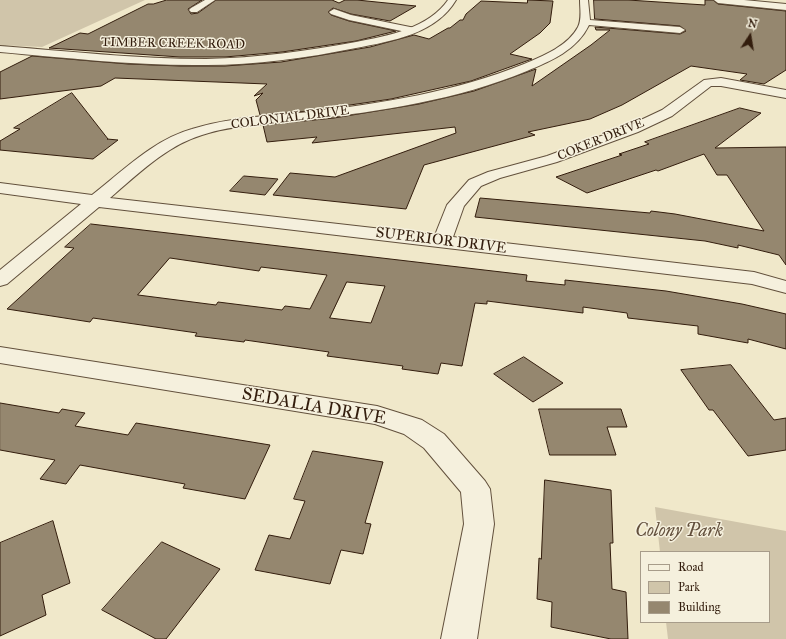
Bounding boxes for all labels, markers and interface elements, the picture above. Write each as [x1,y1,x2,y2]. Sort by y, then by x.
north arrow [730,16,770,56]
text: N [747,16,759,31]
street label: TIMBER CREEK ROAD [101,35,245,53]
street label: COLONIAL DRIVE [230,103,350,133]
street label: COKER DRIVE [555,115,647,165]
street label: SUPERIOR DRIVE [375,224,507,258]
street label: SEDALIA DRIVE [240,384,388,430]
park label: Colony Park [635,521,723,543]
legend [640,551,770,623]
text: Road [678,560,704,574]
text: Park [678,580,700,594]
text: Building [678,600,720,614]

